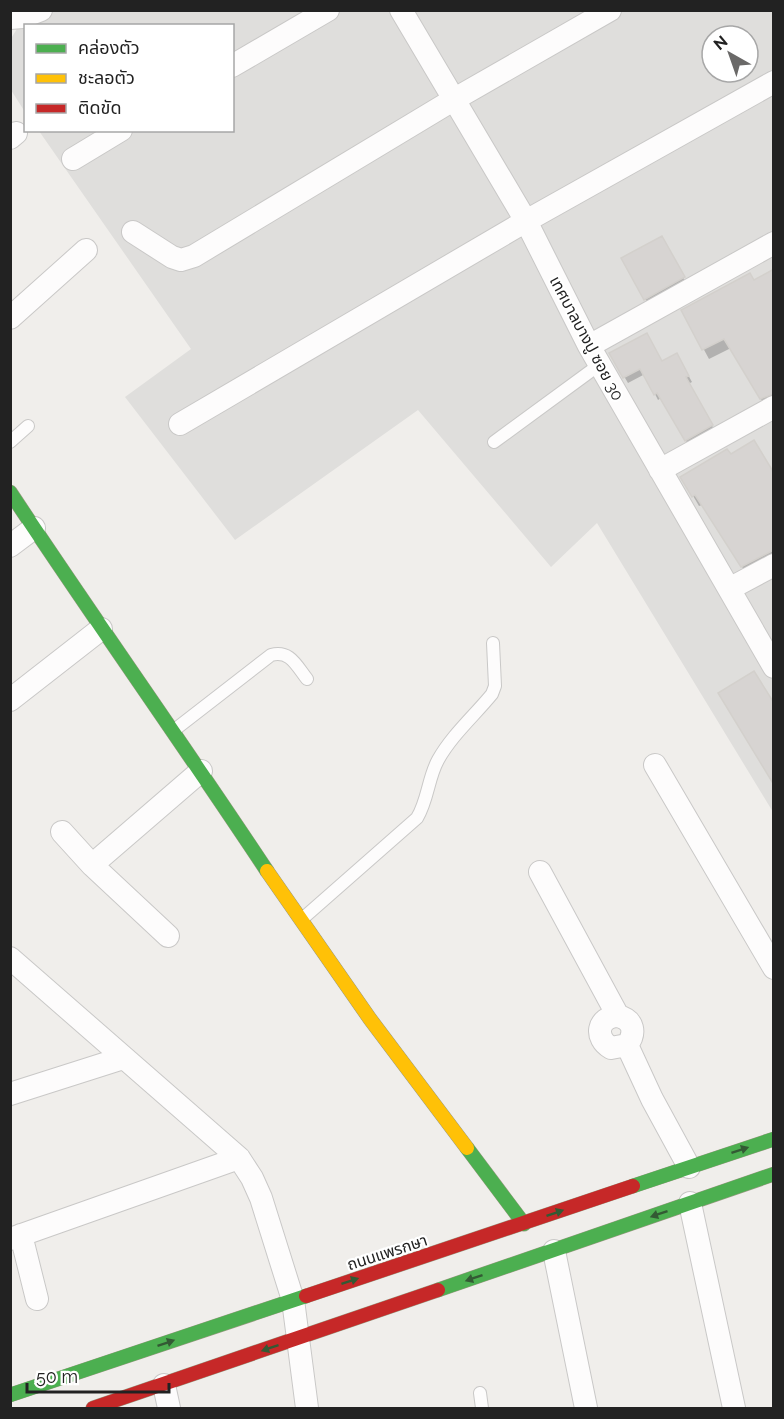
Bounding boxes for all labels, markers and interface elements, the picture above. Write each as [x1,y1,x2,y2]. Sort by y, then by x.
legend [24,24,234,132]
north arrow [700,24,760,84]
text: N [710,32,731,54]
text: คล่องตัว [78,37,140,58]
text: ชะลอตัว [78,67,135,88]
text: ติดขัด [78,97,121,118]
street label: เทศบาลบางปู ซอย 30 [546,273,627,404]
one-way arrow [731,1145,749,1154]
one-way arrow [546,1207,564,1217]
one-way arrow [650,1209,668,1219]
street label: ถนนแพรกษา [345,1231,430,1274]
one-way arrow [465,1273,483,1283]
one-way arrow [341,1276,359,1285]
one-way arrow [157,1338,175,1347]
one-way arrow [261,1343,279,1353]
scale bar [27,1356,170,1394]
text: 50 m [36,1366,78,1387]

